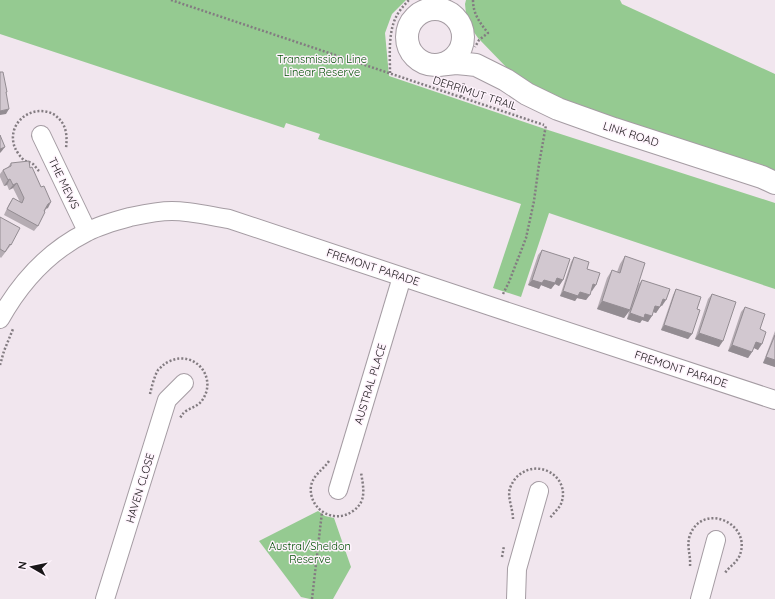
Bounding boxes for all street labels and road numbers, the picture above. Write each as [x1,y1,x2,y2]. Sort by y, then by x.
street label: DERRIMUT TRAIL [431,73,519,113]
street label: LINK ROAD [601,118,661,150]
street label: THE MEWS [45,155,83,211]
street label: FREMONT PARADE [325,245,421,289]
street label: AUSTRAL PLACE [351,342,389,426]
street label: FREMONT PARADE [633,347,729,391]
street label: HAVEN CLOSE [123,451,157,525]

